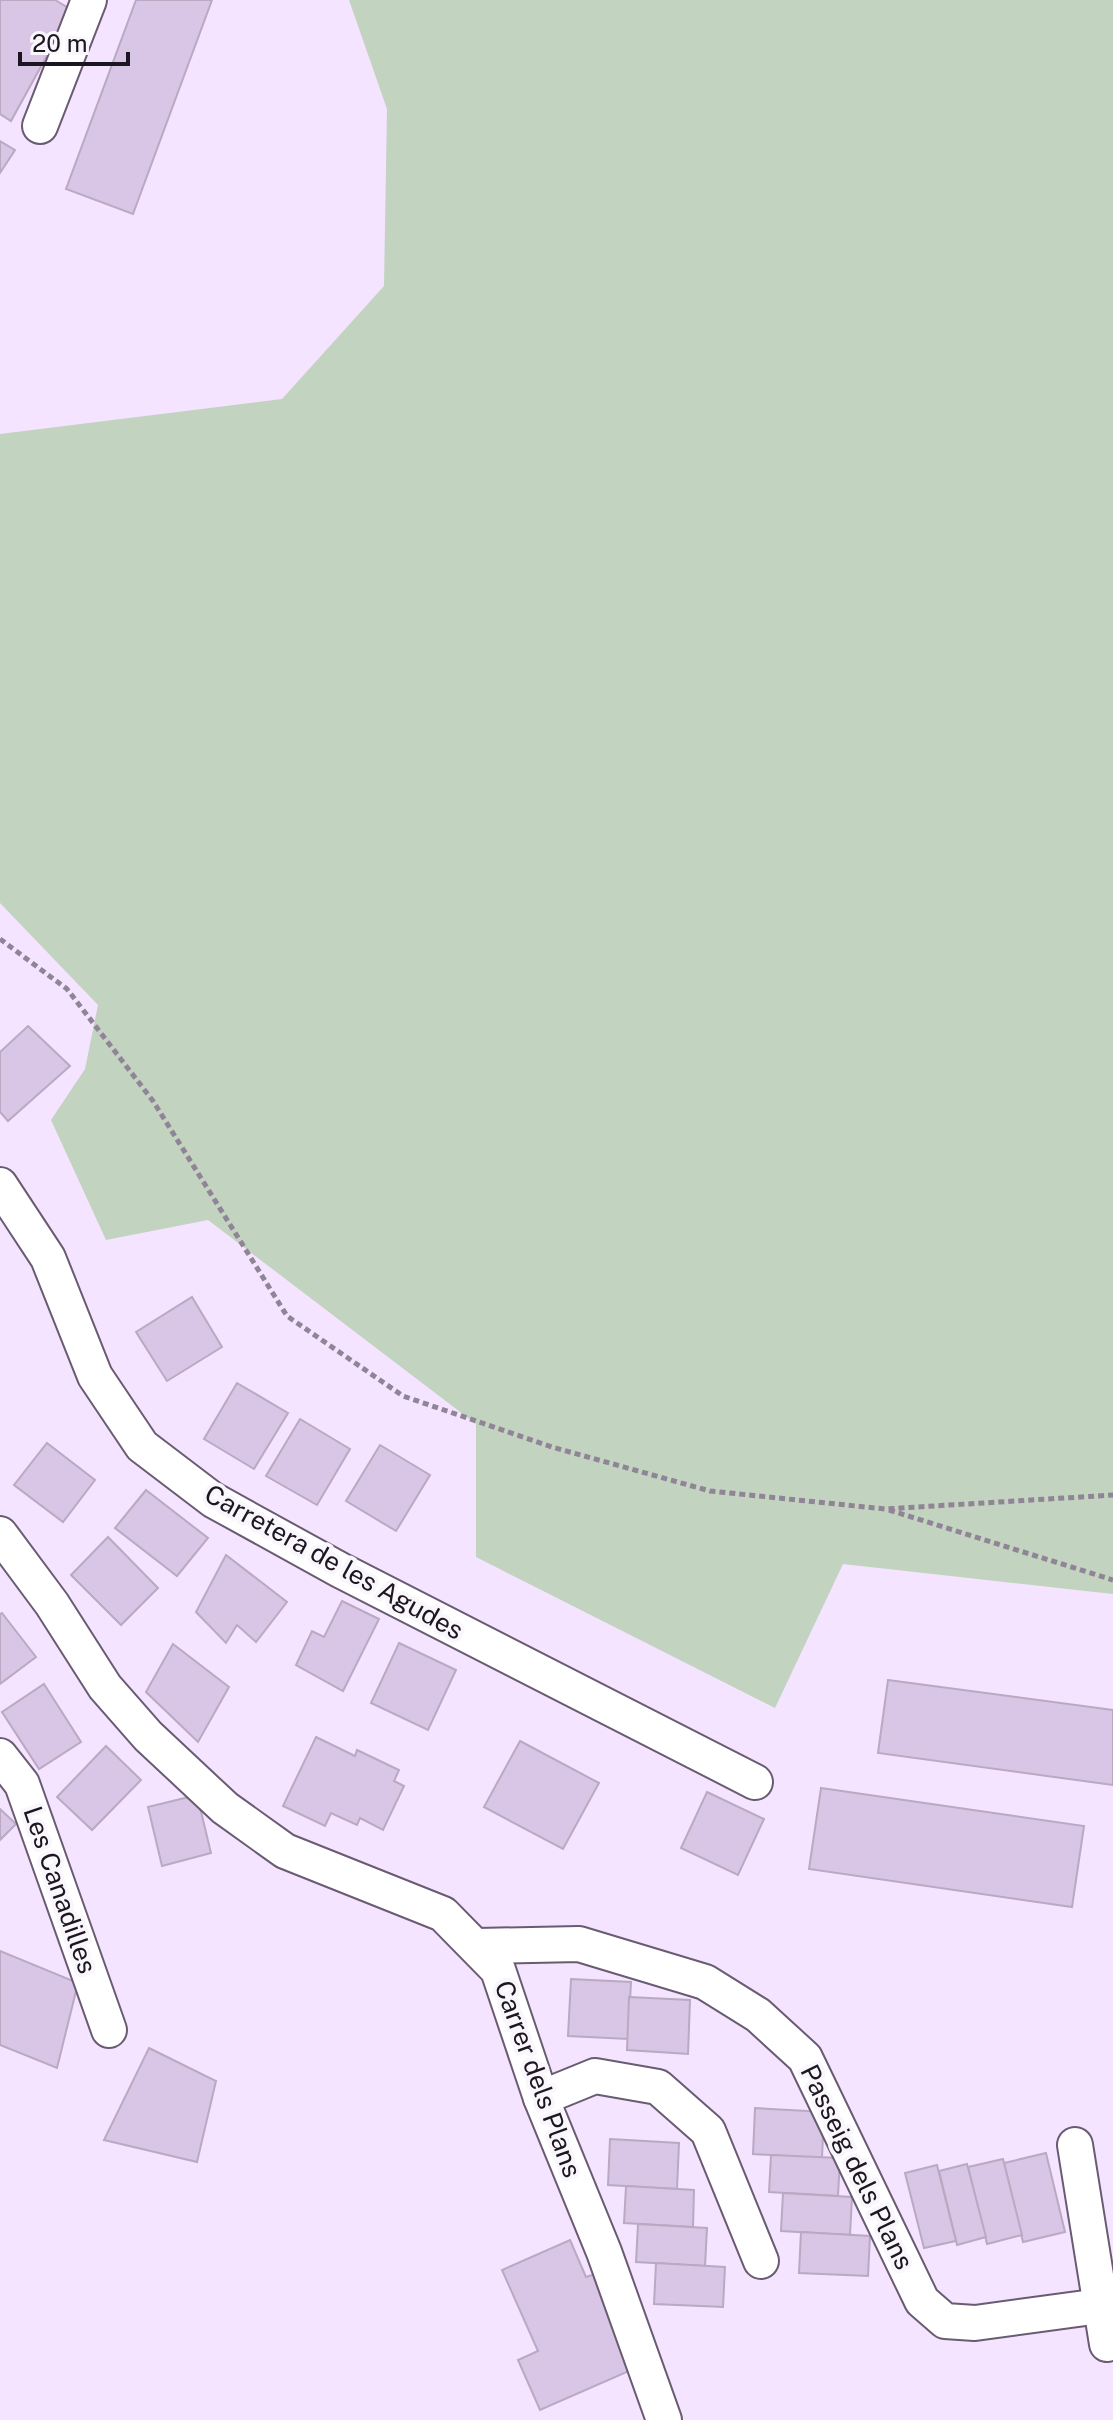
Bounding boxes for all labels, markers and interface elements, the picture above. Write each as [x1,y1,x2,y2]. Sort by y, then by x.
scale bar [20,16,128,66]
text: 20 m [32,29,88,57]
street label: Carretera de les Agudes [200,1478,469,1646]
street label: Les Canadilles [17,1802,104,1978]
street label: Carrer dels Plans [489,1976,588,2181]
street label: Passeig dels Plans [794,2059,920,2274]

